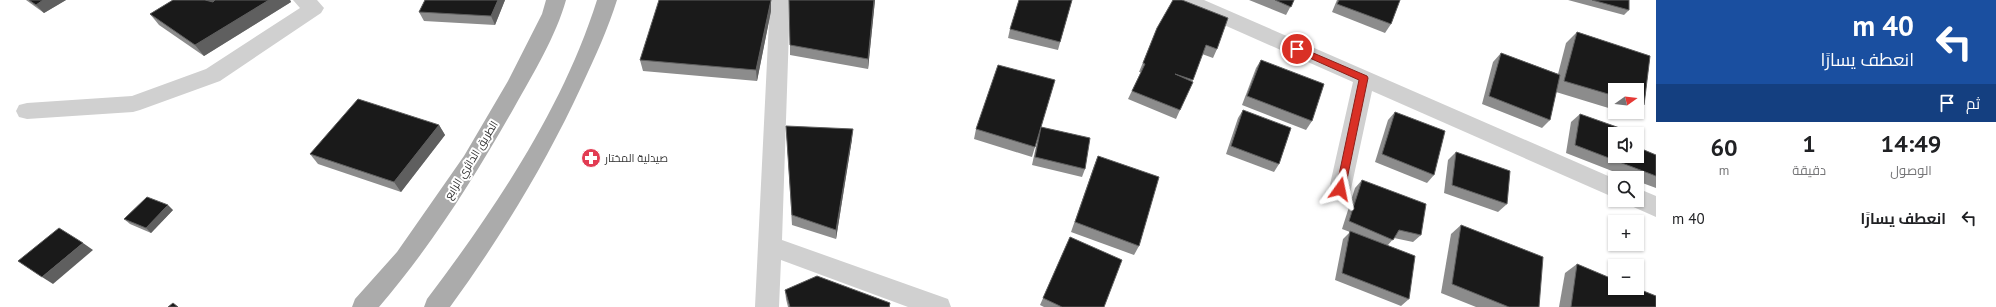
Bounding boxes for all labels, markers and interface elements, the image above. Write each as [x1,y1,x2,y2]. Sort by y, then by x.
text: 40 m [1853,7,1914,44]
icon: left [1928,16,1980,68]
pin [1280,32,1314,66]
icon: arrive [1286,38,1308,60]
text: انعطف يسارًا [1820,48,1914,71]
north arrow [1608,83,1644,119]
map controls [1608,83,1644,295]
icon: arrive [1936,92,1958,114]
text: ثم [1966,94,1980,113]
street label: الطريق الدائري الرابع [441,118,503,203]
button: sound [1608,127,1644,163]
text: 1 [1802,128,1816,159]
text: 14:49 [1881,128,1941,159]
text: 60 [1711,132,1738,163]
pharmacy icon: صيدلية المختار [580,147,602,169]
place label: صيدلية المختار [604,151,668,165]
text: m [1719,162,1729,179]
text: دقيقة [1792,162,1826,179]
text: الوصول [1890,162,1932,179]
position arrow [1319,168,1361,210]
button: search [1608,171,1644,207]
icon: left [1958,207,1980,229]
text: 40 m [1672,209,1705,228]
text: انعطف يسارًا [1860,209,1946,228]
button: + [1608,215,1644,251]
button: − [1608,259,1644,295]

